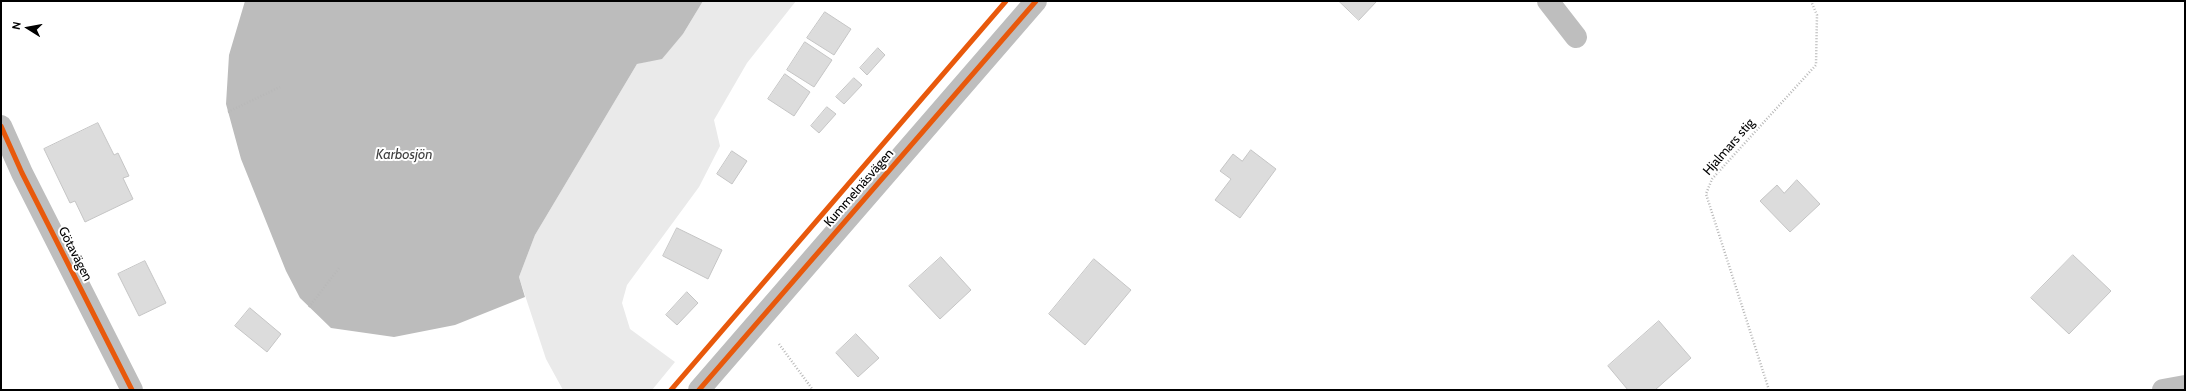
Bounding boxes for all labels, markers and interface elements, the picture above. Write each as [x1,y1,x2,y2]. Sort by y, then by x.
north arrow [8,8,48,48]
text: N [9,21,24,31]
street label: Hjalmars stig [1700,115,1758,179]
street label: Kummelnäsvägen [821,146,897,230]
water label: Karbosjön [376,147,432,163]
street label: Götavägen [55,224,95,284]

